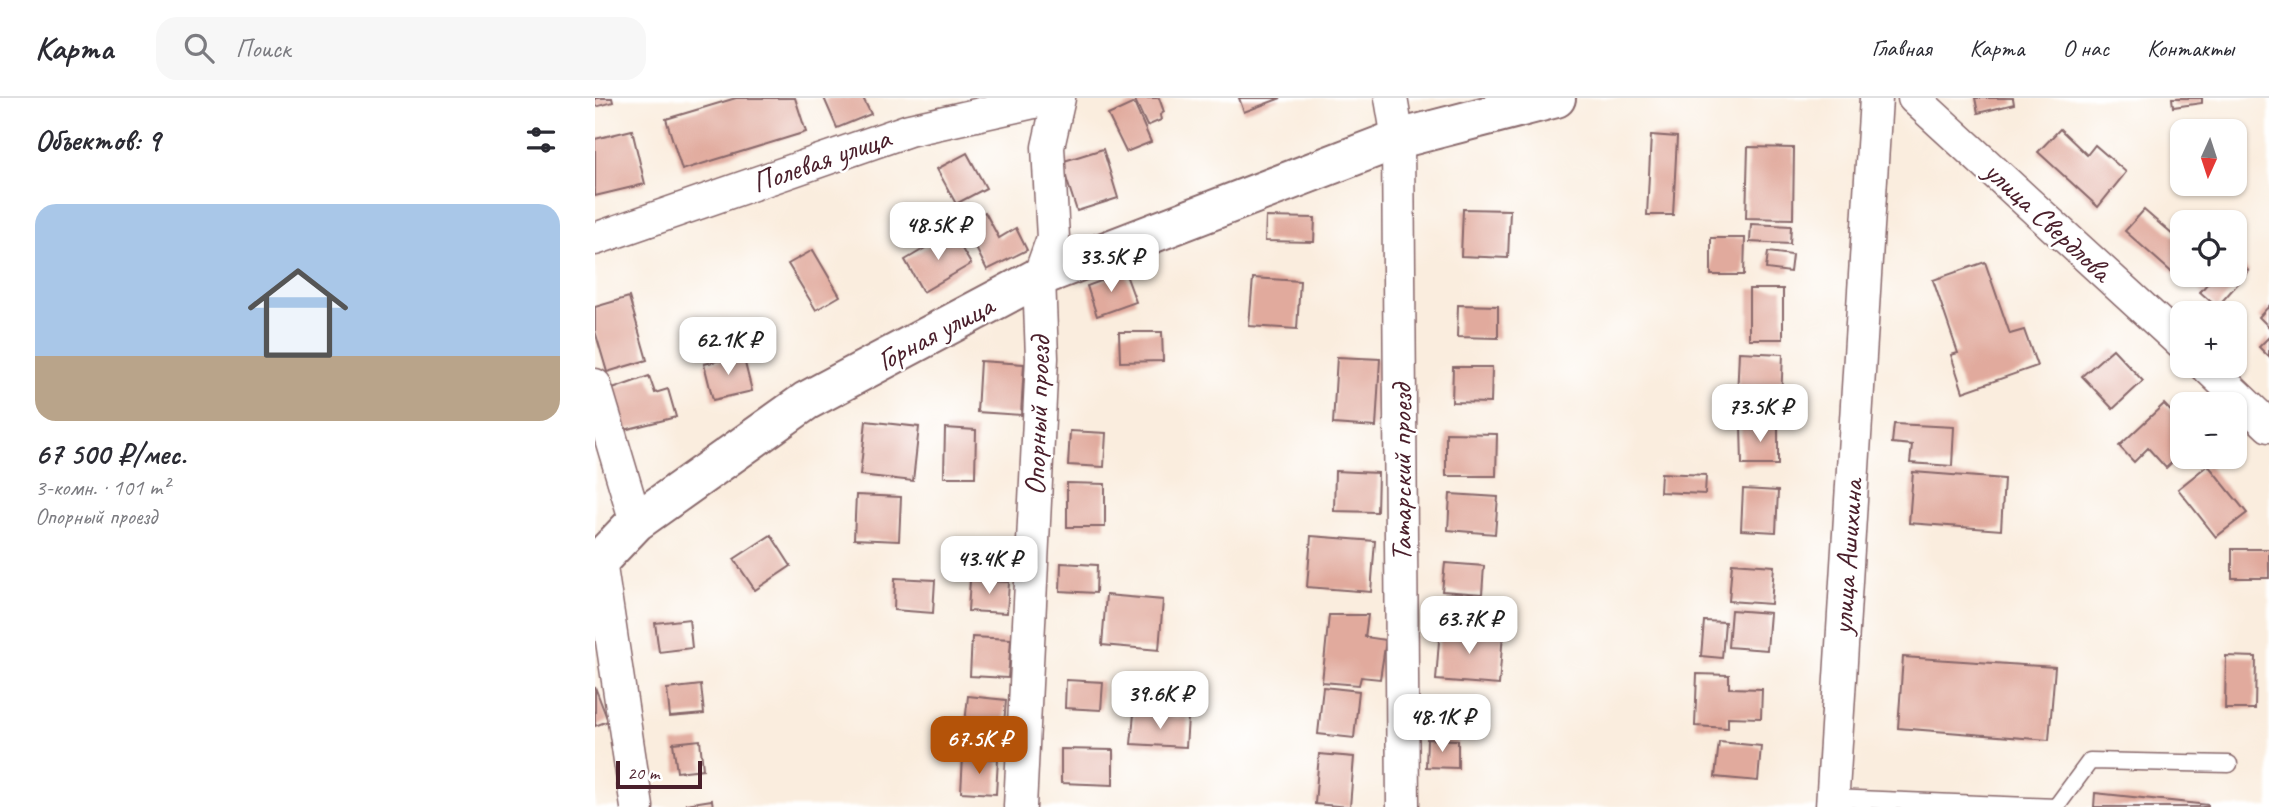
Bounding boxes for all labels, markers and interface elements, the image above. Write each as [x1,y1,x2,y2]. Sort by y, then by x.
search box [156,17,646,80]
text: Карта [35,27,114,69]
icon: search [180,29,218,67]
text: Поиск [236,32,290,65]
text: Главная [1871,33,1932,63]
text: Карта [1970,33,2024,63]
text: О нас [2062,33,2109,63]
text: Контакты [2147,33,2234,63]
street label: Полевая улица [747,118,897,201]
north arrow [2170,119,2247,196]
map controls [2170,119,2247,469]
text: Объектов: 9 [35,121,160,159]
icon: filters [522,121,560,159]
street label: улица Свердлова [1975,151,2122,292]
pin: 48.5K ₽ [873,202,1003,262]
text: 48.5K ₽ [906,210,970,239]
button: locate [2170,210,2247,287]
pin: 33.5K ₽ [1046,234,1176,294]
text: 33.5K ₽ [1079,242,1143,271]
icon: home [235,250,361,376]
street label: Горная улица [870,285,1002,380]
button: + [2170,301,2247,378]
pin: 62.1K ₽ [663,317,793,377]
text: 62.1K ₽ [695,325,761,354]
street label: Опорный проезд [1015,334,1059,496]
street label: Татарский проезд [1382,382,1420,562]
pin: 73.5K ₽ [1695,384,1825,444]
text: 73.5K ₽ [1728,392,1792,421]
button: − [2170,392,2247,469]
text: 67 500 ₽/мес. [35,435,186,473]
text: 3-комн. · 101 m² [35,473,169,502]
street label: улица Ашихина [1822,475,1872,638]
text: Опорный проезд [35,502,157,531]
pin: 43.4K ₽ [924,536,1054,596]
text: 43.4K ₽ [957,544,1021,573]
pin: 63.7K ₽ [1404,596,1534,656]
text: 63.7K ₽ [1436,604,1502,633]
pin: 39.6K ₽ [1095,672,1225,731]
text: 39.6K ₽ [1128,679,1192,708]
pin: 48.1K ₽ [1377,694,1507,754]
text: 48.1K ₽ [1410,702,1474,731]
pin: 67.5K ₽ [914,716,1044,776]
text: 67.5K ₽ [947,724,1011,753]
scale bar [616,758,702,790]
text: 20 m [627,761,659,785]

